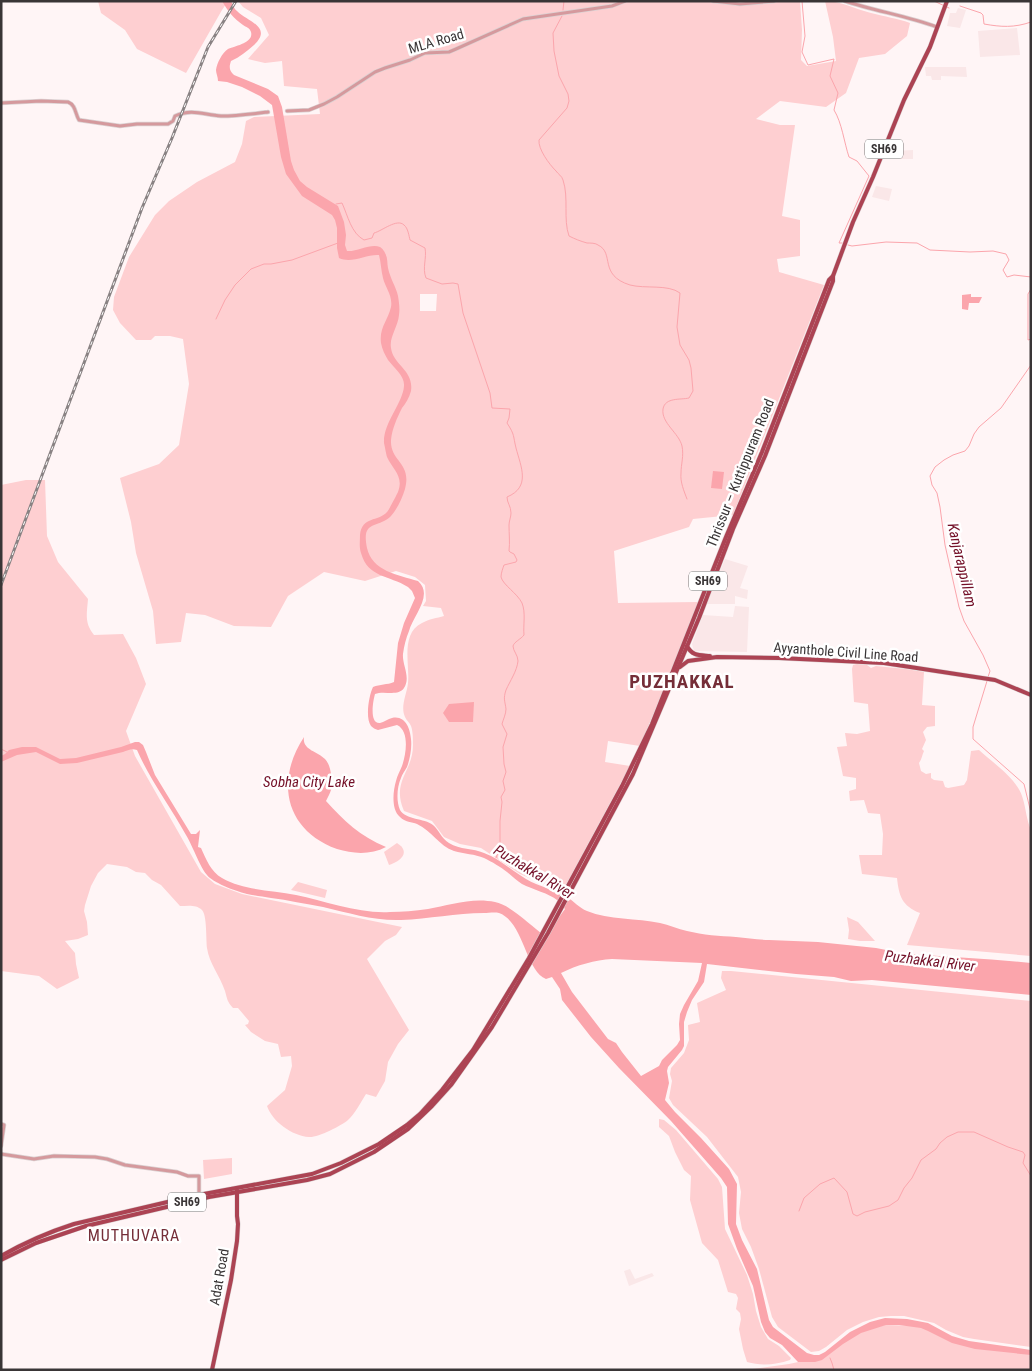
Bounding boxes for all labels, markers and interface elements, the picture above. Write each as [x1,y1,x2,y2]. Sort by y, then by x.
street label: MLA Road [407,25,465,57]
road number: SH69 [865,140,903,158]
street label: Thrissur – Kuttippuram Road [703,396,777,550]
water label: Kanjarappillam [944,521,980,609]
road number: SH69 [689,572,727,590]
street label: Ayyanthole Civil Line Road [773,639,919,665]
district label: PUZHAKKAL [629,670,735,693]
water label: Sobha City Lake [263,773,355,791]
water label: Puzhakkal River [490,841,578,903]
water label: Puzhakkal River [884,947,977,976]
road number: SH69 [168,1192,206,1212]
district label: MUTHUVARA [88,1226,180,1245]
street label: Adat Road [206,1247,232,1307]

